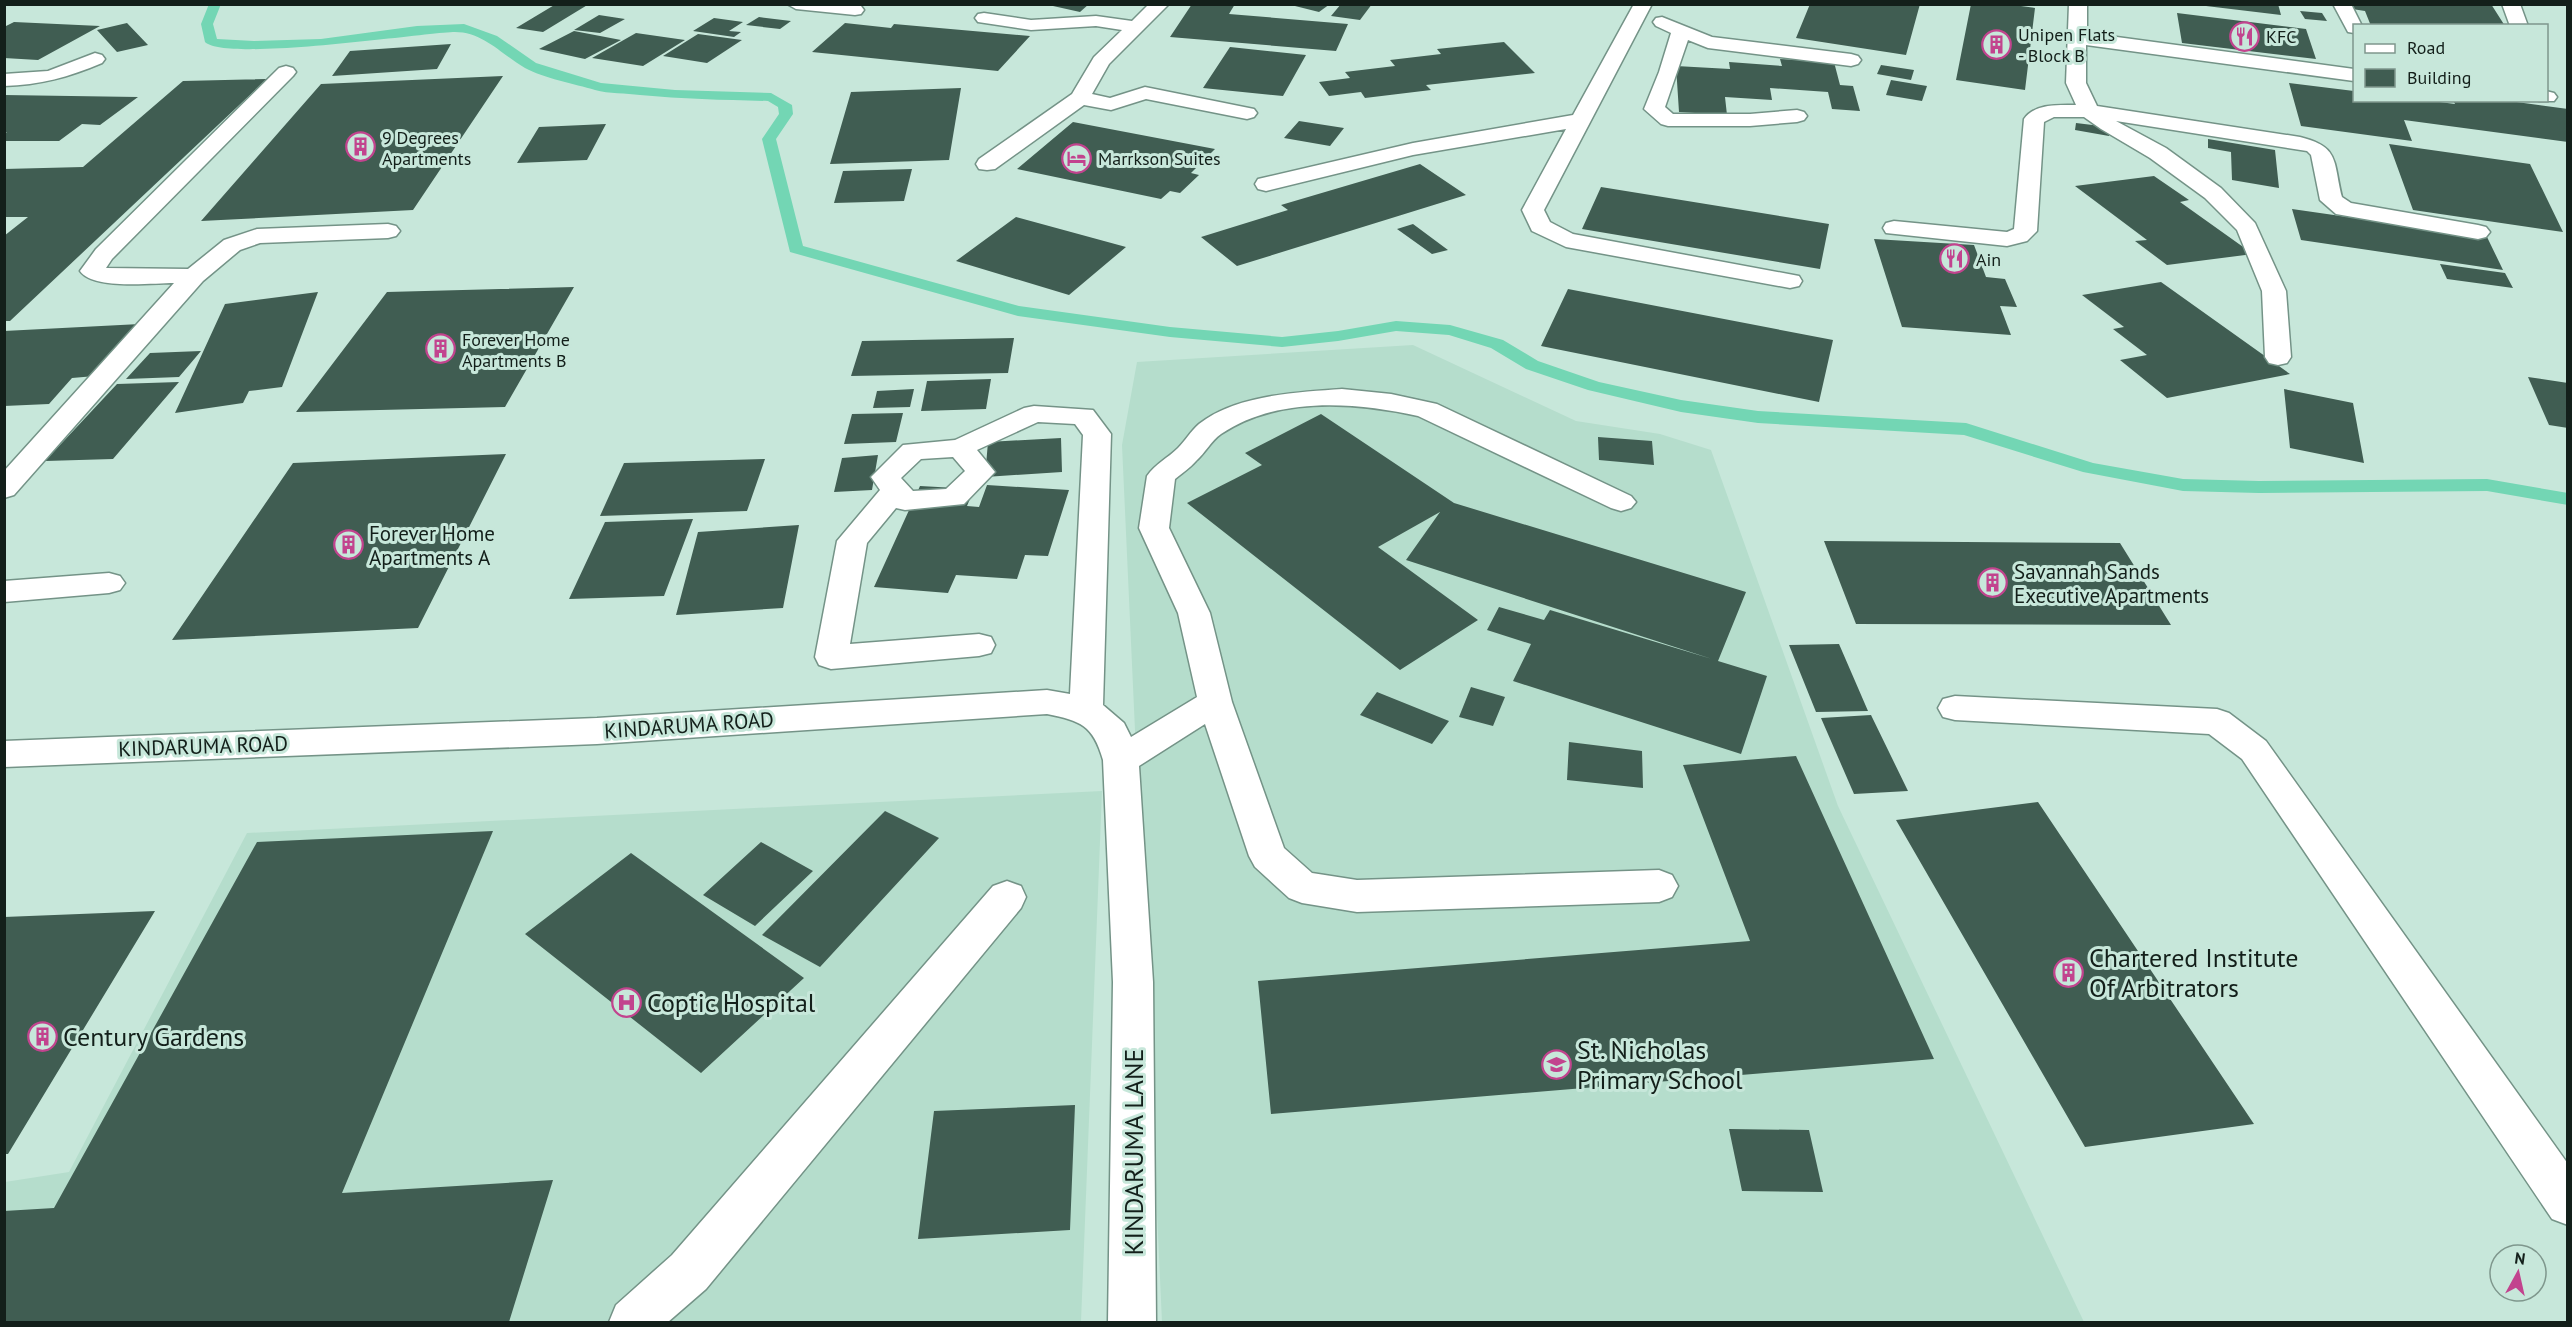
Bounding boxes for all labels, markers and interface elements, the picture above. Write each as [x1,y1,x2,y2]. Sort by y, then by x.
restaurant icon: KFC [2229,20,2261,52]
place label: Unipen Flats - Block B [2018,23,2115,67]
legend [2353,24,2548,102]
place label: KFC [2266,25,2297,48]
building icon: Unipen Flats - Block B [1981,28,2013,60]
text: Road [2407,36,2445,59]
text: Building [2407,66,2471,89]
place label: 9 Degrees Apartments [382,126,471,170]
building icon: 9 Degrees Apartments [345,131,377,163]
hotel icon: Marrkson Suites [1061,142,1093,174]
place label: Marrkson Suites [1098,147,1221,170]
restaurant icon: Ain [1939,243,1971,275]
place label: Ain [1976,248,2001,271]
place label: Forever Home Apartments B [462,328,570,372]
building icon: Forever Home Apartments B [425,333,457,365]
place label: Forever Home Apartments A [369,520,495,571]
building icon: Forever Home Apartments A [332,529,364,561]
place label: Savannah Sands Executive Apartments [2014,558,2209,609]
building icon: Savannah Sands Executive Apartments [1977,567,2009,599]
street label: KINDARUMA ROAD [603,706,775,744]
street label: KINDARUMA ROAD [118,730,288,762]
place label: Chartered Institute Of Arbitrators [2089,941,2298,1004]
building icon: Chartered Institute Of Arbitrators [2052,956,2084,988]
hospital icon: Coptic Hospital [610,986,642,1018]
place label: Coptic Hospital [647,986,816,1019]
building icon: Century Gardens [26,1020,58,1052]
place label: Century Gardens [63,1020,244,1053]
place label: St. Nicholas Primary School [1577,1033,1743,1096]
school or university icon: St. Nicholas Primary School [1540,1048,1572,1080]
street label: KINDARUMA LANE [1117,1049,1150,1255]
north arrow [2488,1243,2548,1303]
text: N [2513,1248,2527,1269]

